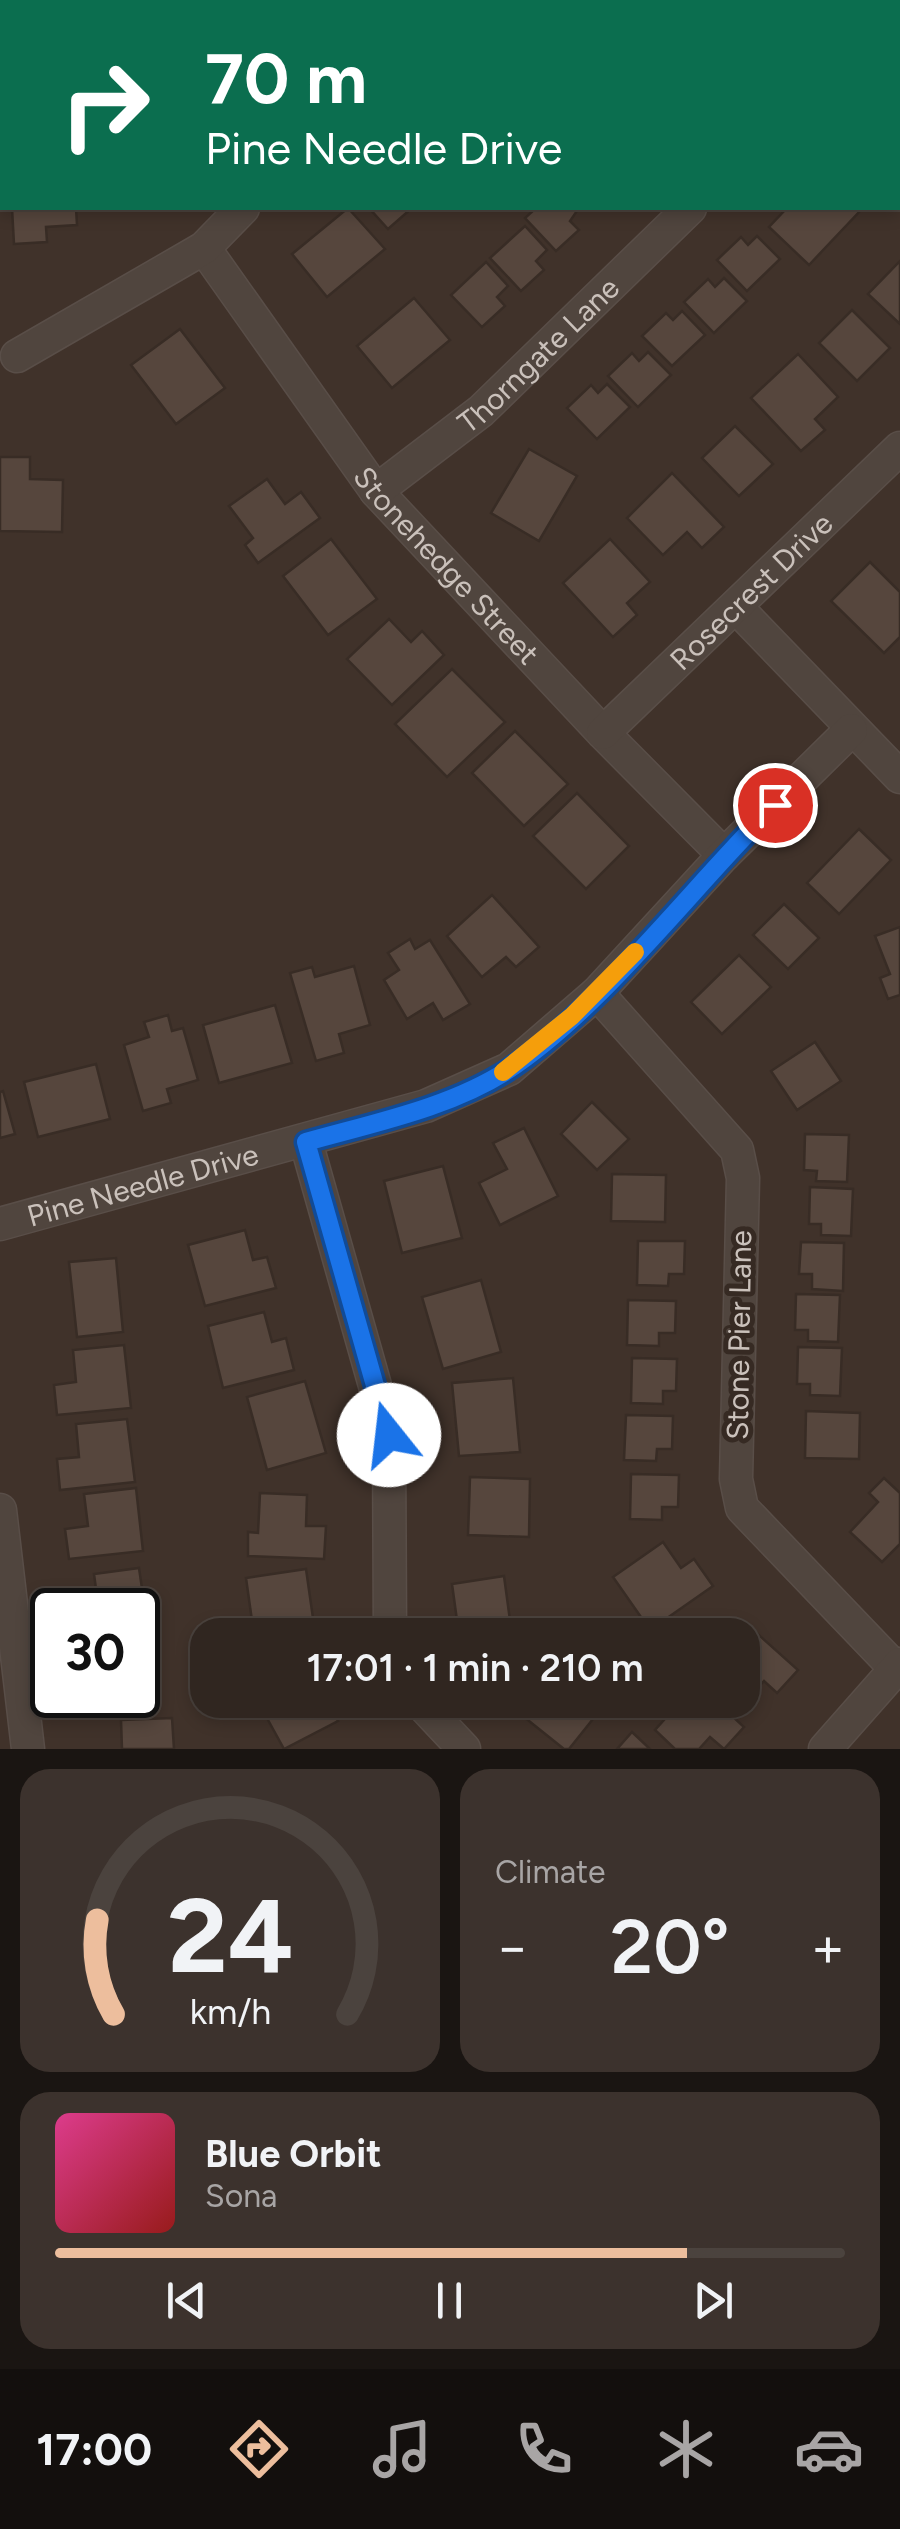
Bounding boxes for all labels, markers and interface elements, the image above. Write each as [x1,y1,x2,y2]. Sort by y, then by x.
text: 70 m [205,36,367,121]
icon: right [40,40,170,170]
text: Pine Needle Drive [205,121,562,175]
street label: Thorngate Lane [450,269,626,441]
street label: Stonehedge Street [346,459,547,672]
street label: Rosecrest Drive [662,505,840,678]
pin [733,763,818,848]
icon: arrive [748,778,803,833]
street label: Pine Needle Drive [23,1135,262,1234]
street label: Stone Pier Lane [719,1230,759,1440]
position arrow [337,1383,441,1487]
speed limit sign: 30 [30,1588,160,1718]
text: 17:01 · 1 min · 210 m [306,1645,644,1691]
text: Climate [495,1853,606,1891]
text: 24 [167,1873,293,1998]
text: 20° [610,1902,730,1992]
text: − [495,1914,529,1980]
text: + [811,1914,845,1980]
text: km/h [189,1990,271,2033]
text: Blue Orbit [205,2131,381,2177]
text: Sona [205,2177,277,2215]
icon: previous [159,2273,214,2328]
icon: pause [422,2273,477,2328]
icon: next [686,2273,741,2328]
icon: directions [224,2414,294,2484]
icon: music [367,2414,437,2484]
icon: phone [509,2414,579,2484]
icon: climate [651,2414,721,2484]
icon: car [794,2414,864,2484]
text: 17:00 [36,2422,152,2476]

